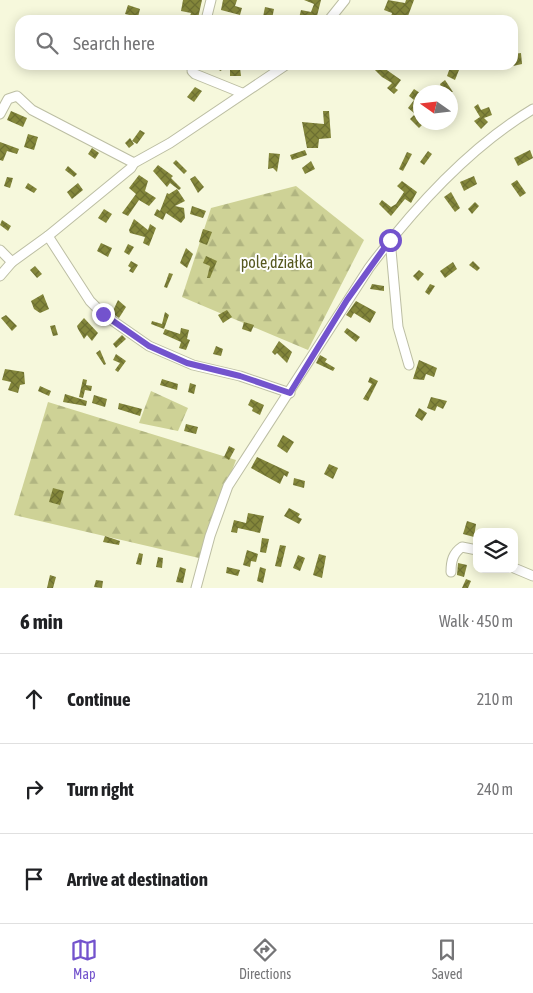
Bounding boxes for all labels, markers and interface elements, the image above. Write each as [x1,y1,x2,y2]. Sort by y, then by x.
search box [15,15,518,70]
icon: search [33,29,61,57]
text: Search here [73,32,155,54]
north arrow [413,85,458,130]
route start [379,229,402,252]
park label: pole,działka [241,253,313,272]
route end [92,303,115,326]
map controls [473,528,518,573]
button: layers [473,528,518,573]
text: 6 min [20,609,63,633]
text: Walk · 450 m [439,612,513,630]
icon: ahead [20,685,48,713]
text: Continue [67,688,131,710]
text: 210 m [477,690,513,708]
icon: right [20,775,48,803]
text: Turn right [67,778,134,800]
text: 240 m [477,780,513,798]
icon: arrive [20,865,48,893]
text: Arrive at destination [67,868,208,890]
tab: Map [70,936,98,982]
tab: Directions [239,936,291,982]
tab: Saved [432,936,463,982]

